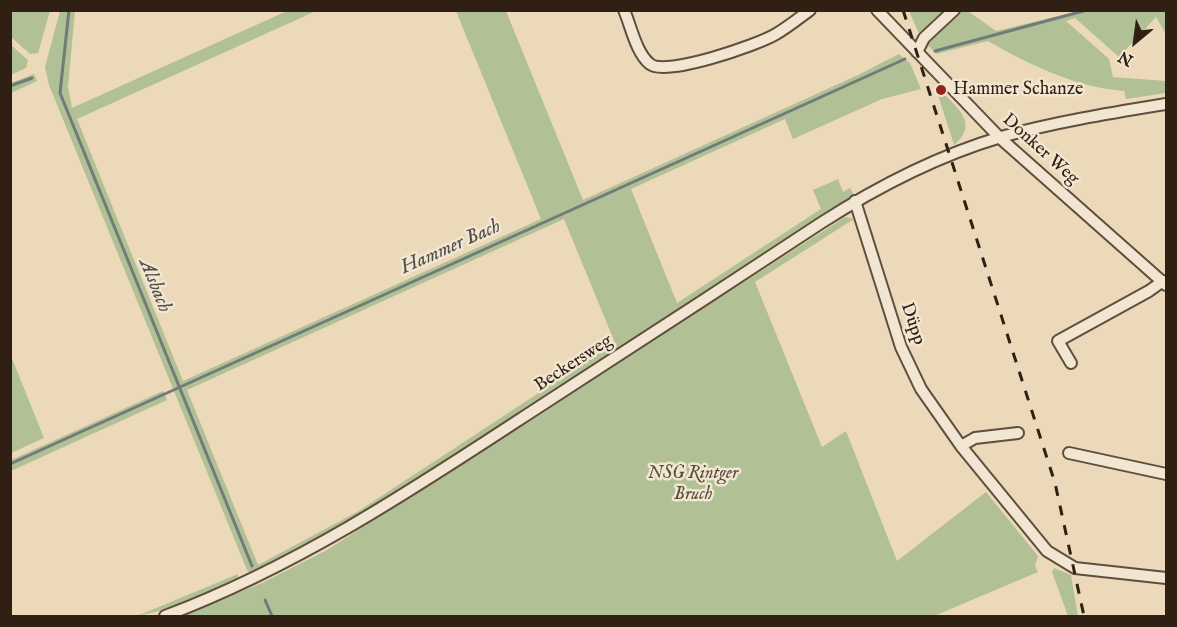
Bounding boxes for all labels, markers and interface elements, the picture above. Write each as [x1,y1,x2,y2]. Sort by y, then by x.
north arrow [1105,12,1165,72]
text: N [1115,46,1137,70]
place label: Hammer Schanze [953,79,1083,101]
marker: Hammer Schanze [934,83,948,97]
street label: Donker Weg [997,110,1083,190]
water label: Hammer Bach [397,215,505,281]
water label: Alsbach [132,256,176,316]
street label: Düpp [895,300,929,348]
street label: Beckersweg [531,331,617,397]
park label: NSG Rintger Bruch [648,463,738,506]

